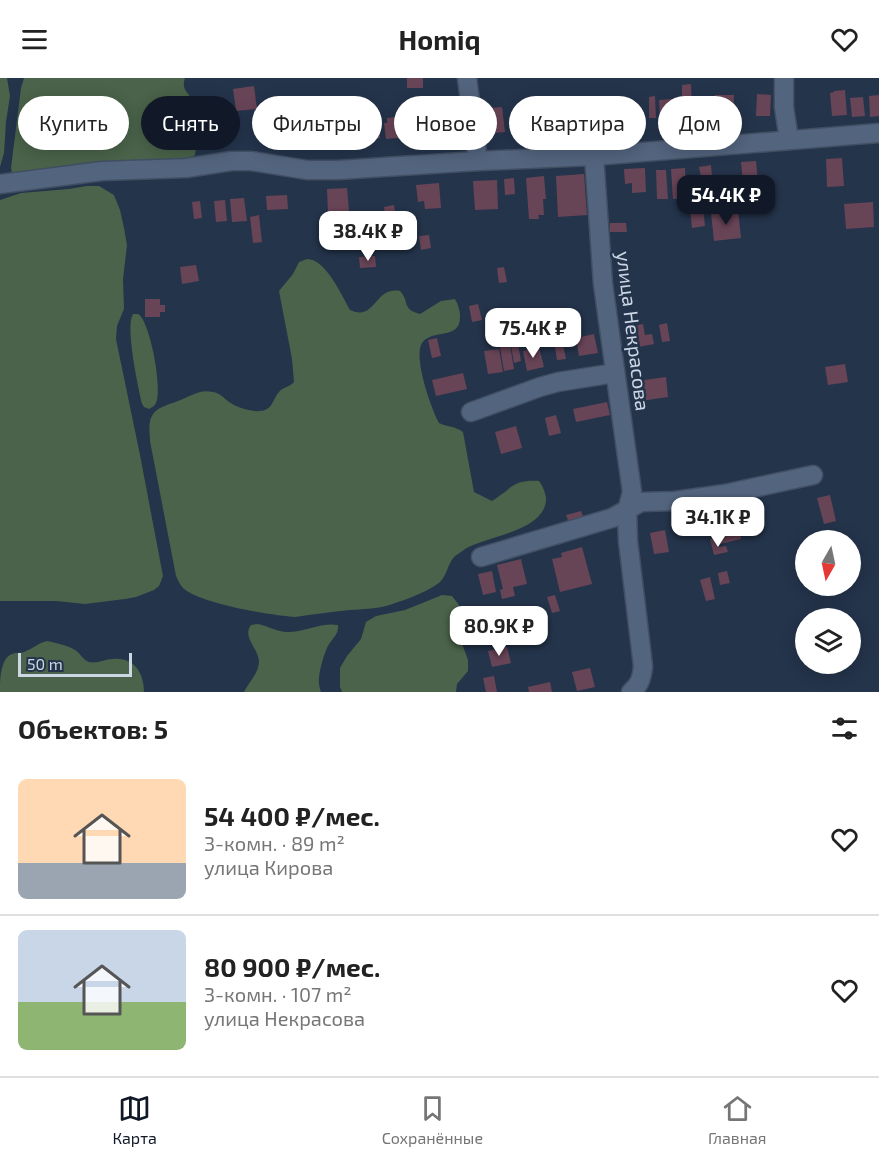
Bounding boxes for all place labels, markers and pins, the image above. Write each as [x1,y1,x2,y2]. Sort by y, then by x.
pin: 54.4K ₽ [671,175,781,226]
pin: 38.4K ₽ [313,211,423,262]
pin: 75.4K ₽ [478,308,588,359]
pin: 34.1K ₽ [663,497,773,548]
pin: 80.9K ₽ [444,606,554,657]

